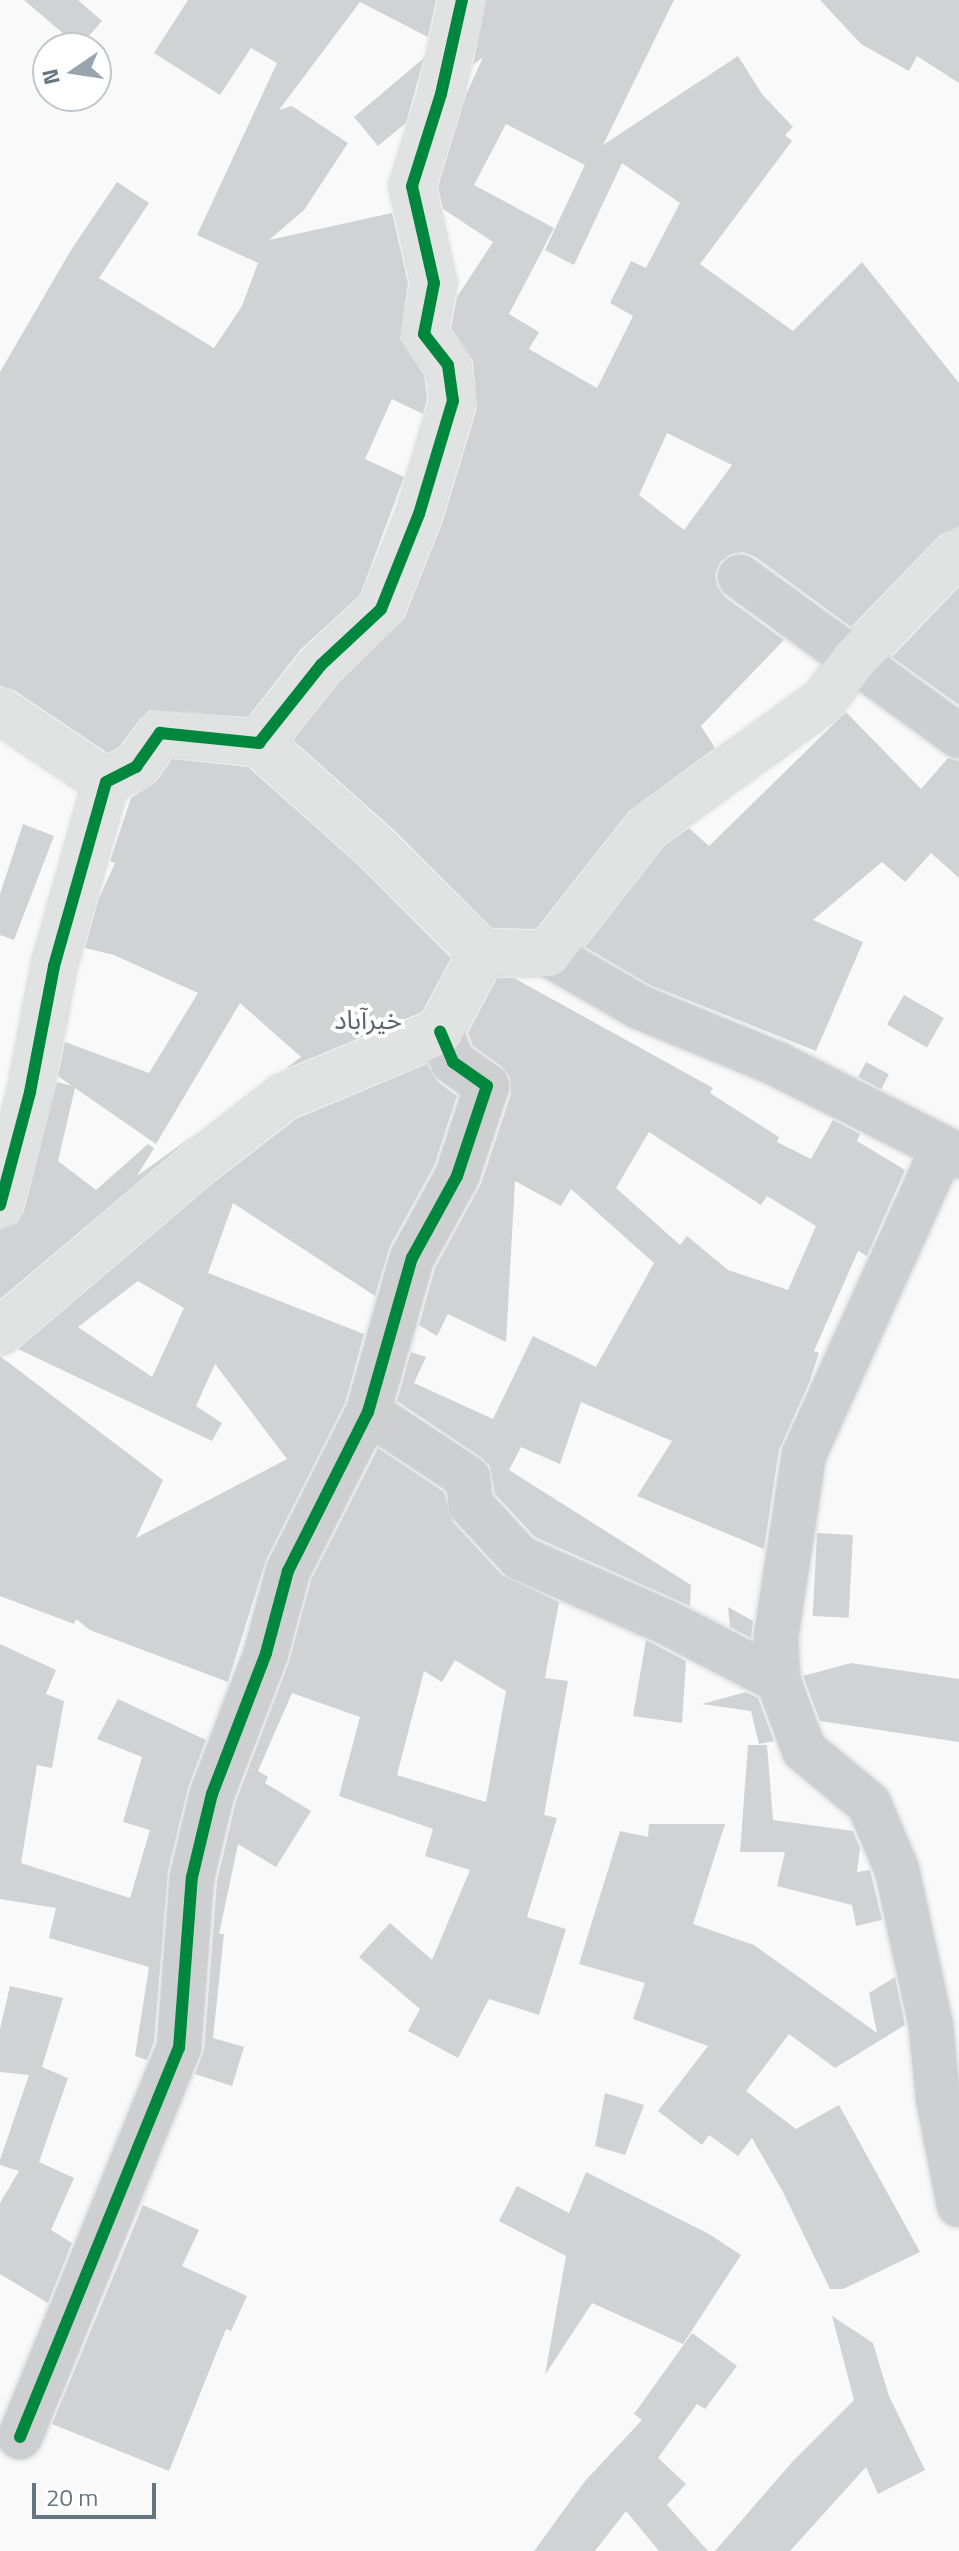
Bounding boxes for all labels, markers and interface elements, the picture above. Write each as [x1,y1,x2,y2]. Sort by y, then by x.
north arrow [32,32,112,112]
text: N [32,66,69,88]
district label: خیرآباد [334,1004,402,1036]
scale bar [36,2467,160,2517]
text: 20 m [46,2479,98,2515]

